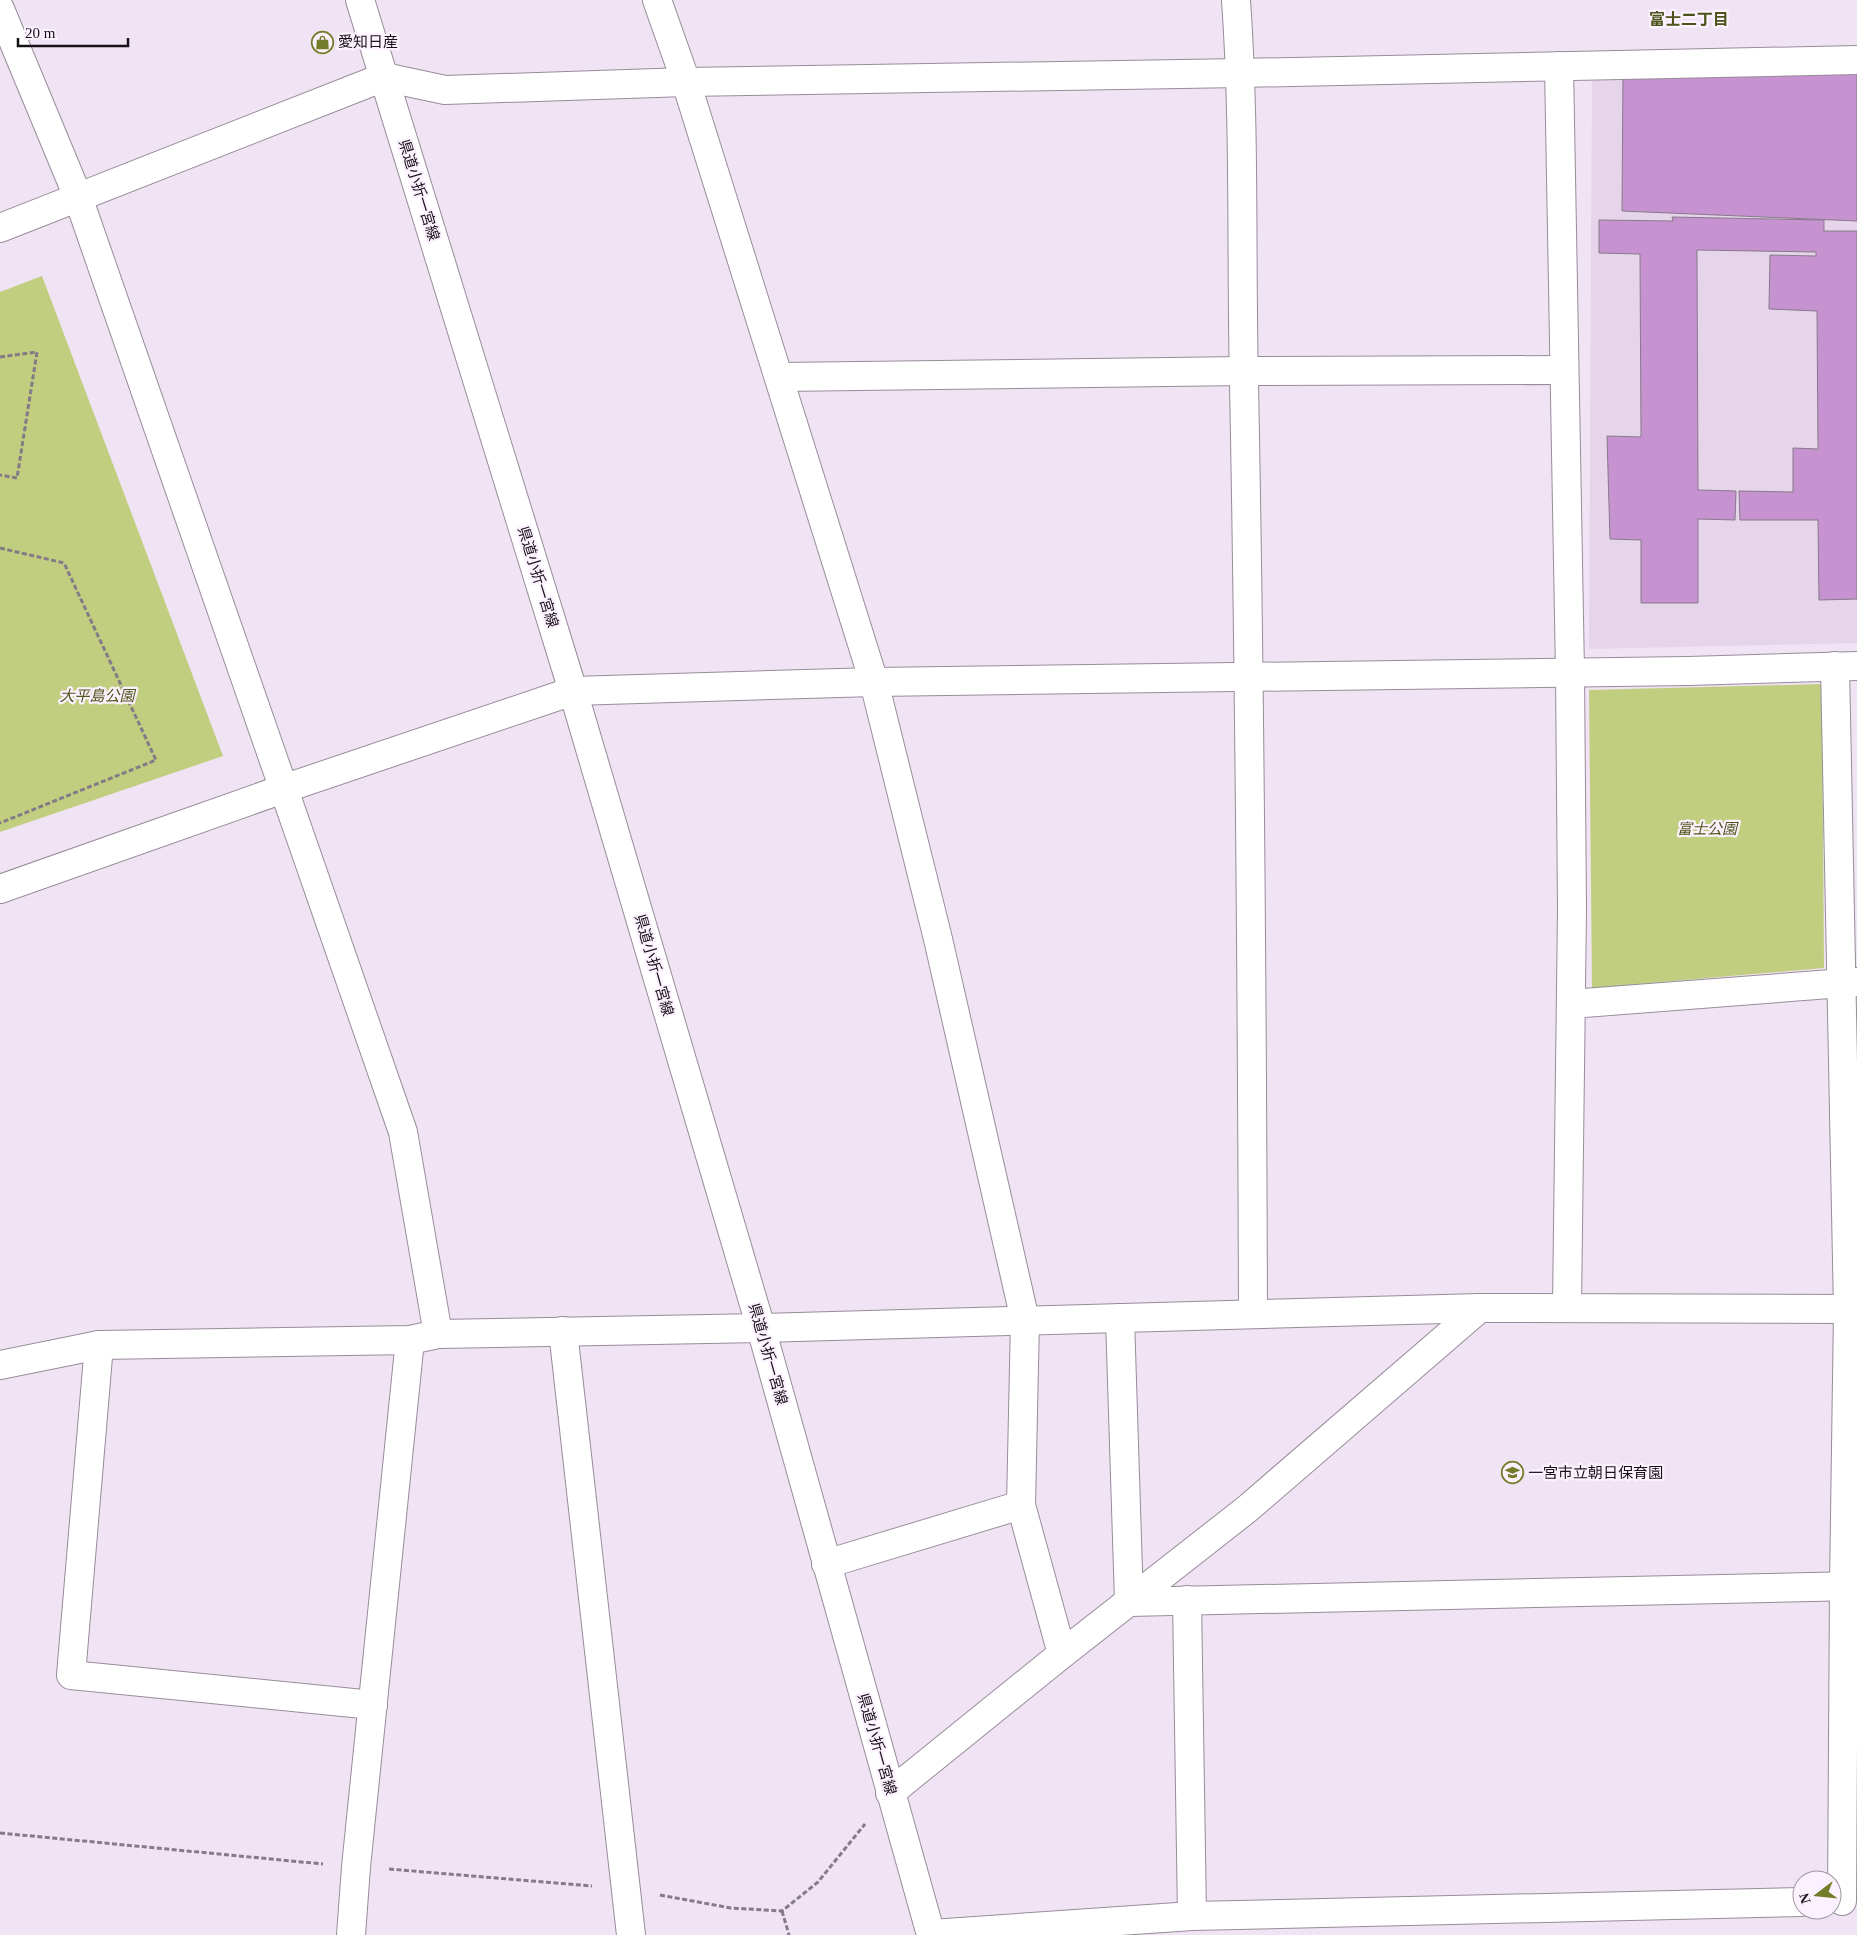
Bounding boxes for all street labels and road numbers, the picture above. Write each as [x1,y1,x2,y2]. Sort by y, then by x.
street label: 県道小折一宮線 [396,137,442,243]
street label: 県道小折一宮線 [515,524,561,630]
street label: 県道小折一宮線 [632,912,676,1018]
street label: 県道小折一宮線 [746,1301,790,1407]
street label: 県道小折一宮線 [855,1691,899,1797]

